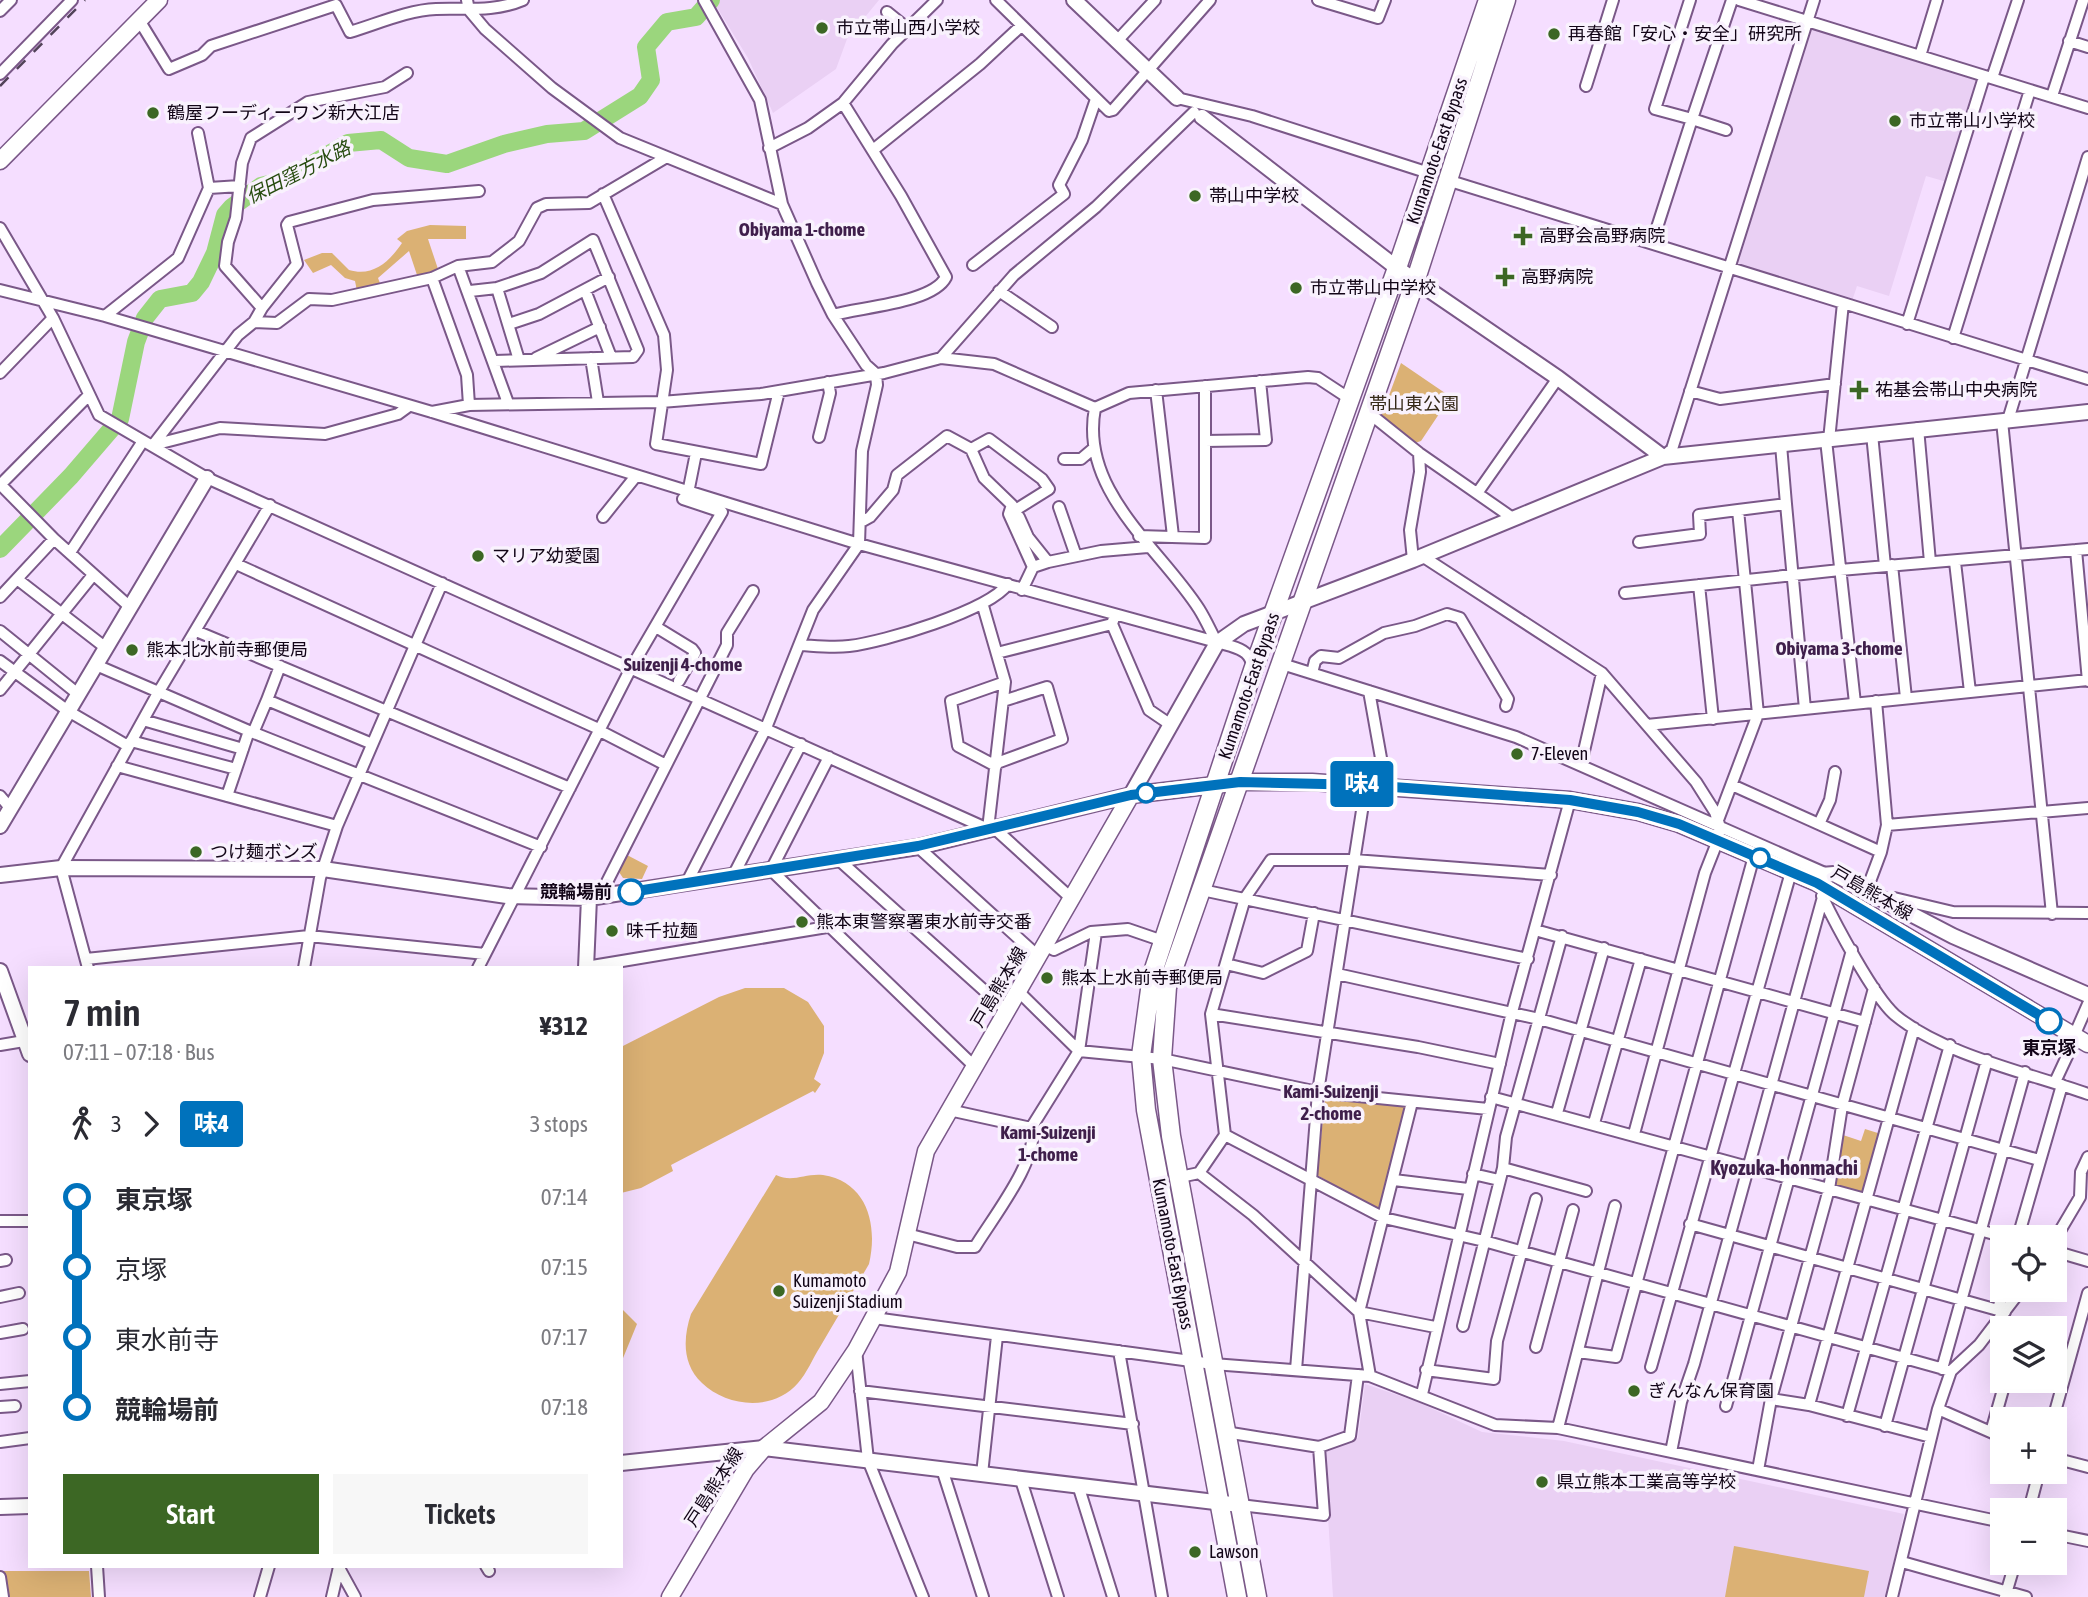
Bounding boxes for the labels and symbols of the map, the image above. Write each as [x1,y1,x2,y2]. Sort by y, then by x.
place label: 市立帯山西小学校 [836,17,980,38]
marker: 市立帯山西小学校 [814,20,830,36]
place label: 再春館「安心・安全」研究所 [1568,23,1802,44]
marker: 再春館「安心・安全」研究所 [1546,26,1562,42]
street label: Kumamoto-East Bypass [1402,75,1471,227]
place label: 鶴屋フーディーワン新大江店 [167,102,400,123]
marker: 鶴屋フーディーワン新大江店 [145,105,161,121]
place label: 市立帯山小学校 [1909,110,2035,131]
marker: 市立帯山小学校 [1887,113,1903,129]
water label: 保田窪方水路 [242,135,356,208]
place label: 帯山中学校 [1209,185,1299,206]
marker: 帯山中学校 [1187,188,1203,204]
district label: Obiyama 1-chome [739,218,866,240]
place label: 高野会高野病院 [1539,225,1665,246]
marker: 高野会高野病院 [1513,226,1533,246]
place label: 高野病院 [1521,266,1593,287]
marker: 高野病院 [1495,267,1515,287]
place label: 市立帯山中学校 [1310,277,1436,298]
marker: 市立帯山中学校 [1288,280,1304,296]
place label: 祐基会帯山中央病院 [1875,379,2037,400]
marker: 祐基会帯山中央病院 [1849,380,1869,400]
park label: 帯山東公園 [1369,393,1459,414]
place label: マリア幼愛園 [492,545,600,566]
marker: マリア幼愛園 [470,548,486,564]
street label: Kumamoto-East Bypass [1214,610,1283,762]
district label: Obiyama 3-chome [1775,637,1903,659]
place label: 熊本北水前寺郵便局 [146,639,308,660]
marker: 熊本北水前寺郵便局 [124,642,140,658]
district label: Suizenji 4-chome [624,653,743,675]
place label: 7-Eleven [1531,743,1588,764]
marker: 7-Eleven [1509,746,1525,762]
line badge: 味4 [1330,761,1394,807]
unlabelled marker [1136,783,1156,803]
place label: つけ麺ボンズ [210,841,318,862]
marker: つけ麺ボンズ [188,844,204,860]
unlabelled marker [1750,848,1770,868]
street label: 戸島熊本線 [1828,861,1916,924]
marker: 競輪場前 [618,879,644,905]
place label: 競輪場前 [540,881,612,902]
place label: 熊本東警察署東水前寺交番 [816,911,1032,932]
marker: 熊本東警察署東水前寺交番 [794,914,810,930]
place label: 味千拉麺 [626,920,698,941]
marker: 味千拉麺 [604,923,620,939]
street label: 戸島熊本線 [966,943,1031,1031]
place label: 熊本上水前寺郵便局 [1061,967,1223,988]
marker: 熊本上水前寺郵便局 [1039,970,1055,986]
marker: 東京塚 [2036,1008,2062,1034]
place label: 東京塚 [2022,1037,2076,1058]
district label: Kami-Suizenji 2-chome [1283,1080,1379,1124]
district label: Kami-Suizenji 1-chome [1000,1121,1096,1165]
district label: Kyozuka-honmachi [1710,1155,1858,1179]
street label: Kumamoto-East Bypass [1149,1176,1198,1331]
place label: Kumamoto Suizenji Stadium [793,1270,903,1312]
marker: Kumamoto Suizenji Stadium [771,1283,787,1299]
place label: ぎんなん保育園 [1648,1380,1774,1401]
marker: ぎんなん保育園 [1626,1383,1642,1399]
street label: 戸島熊本線 [680,1443,747,1530]
place label: 県立熊本工業高等学校 [1556,1471,1736,1492]
marker: 県立熊本工業高等学校 [1534,1474,1550,1490]
place label: Lawson [1209,1541,1259,1562]
marker: Lawson [1187,1544,1203,1560]

